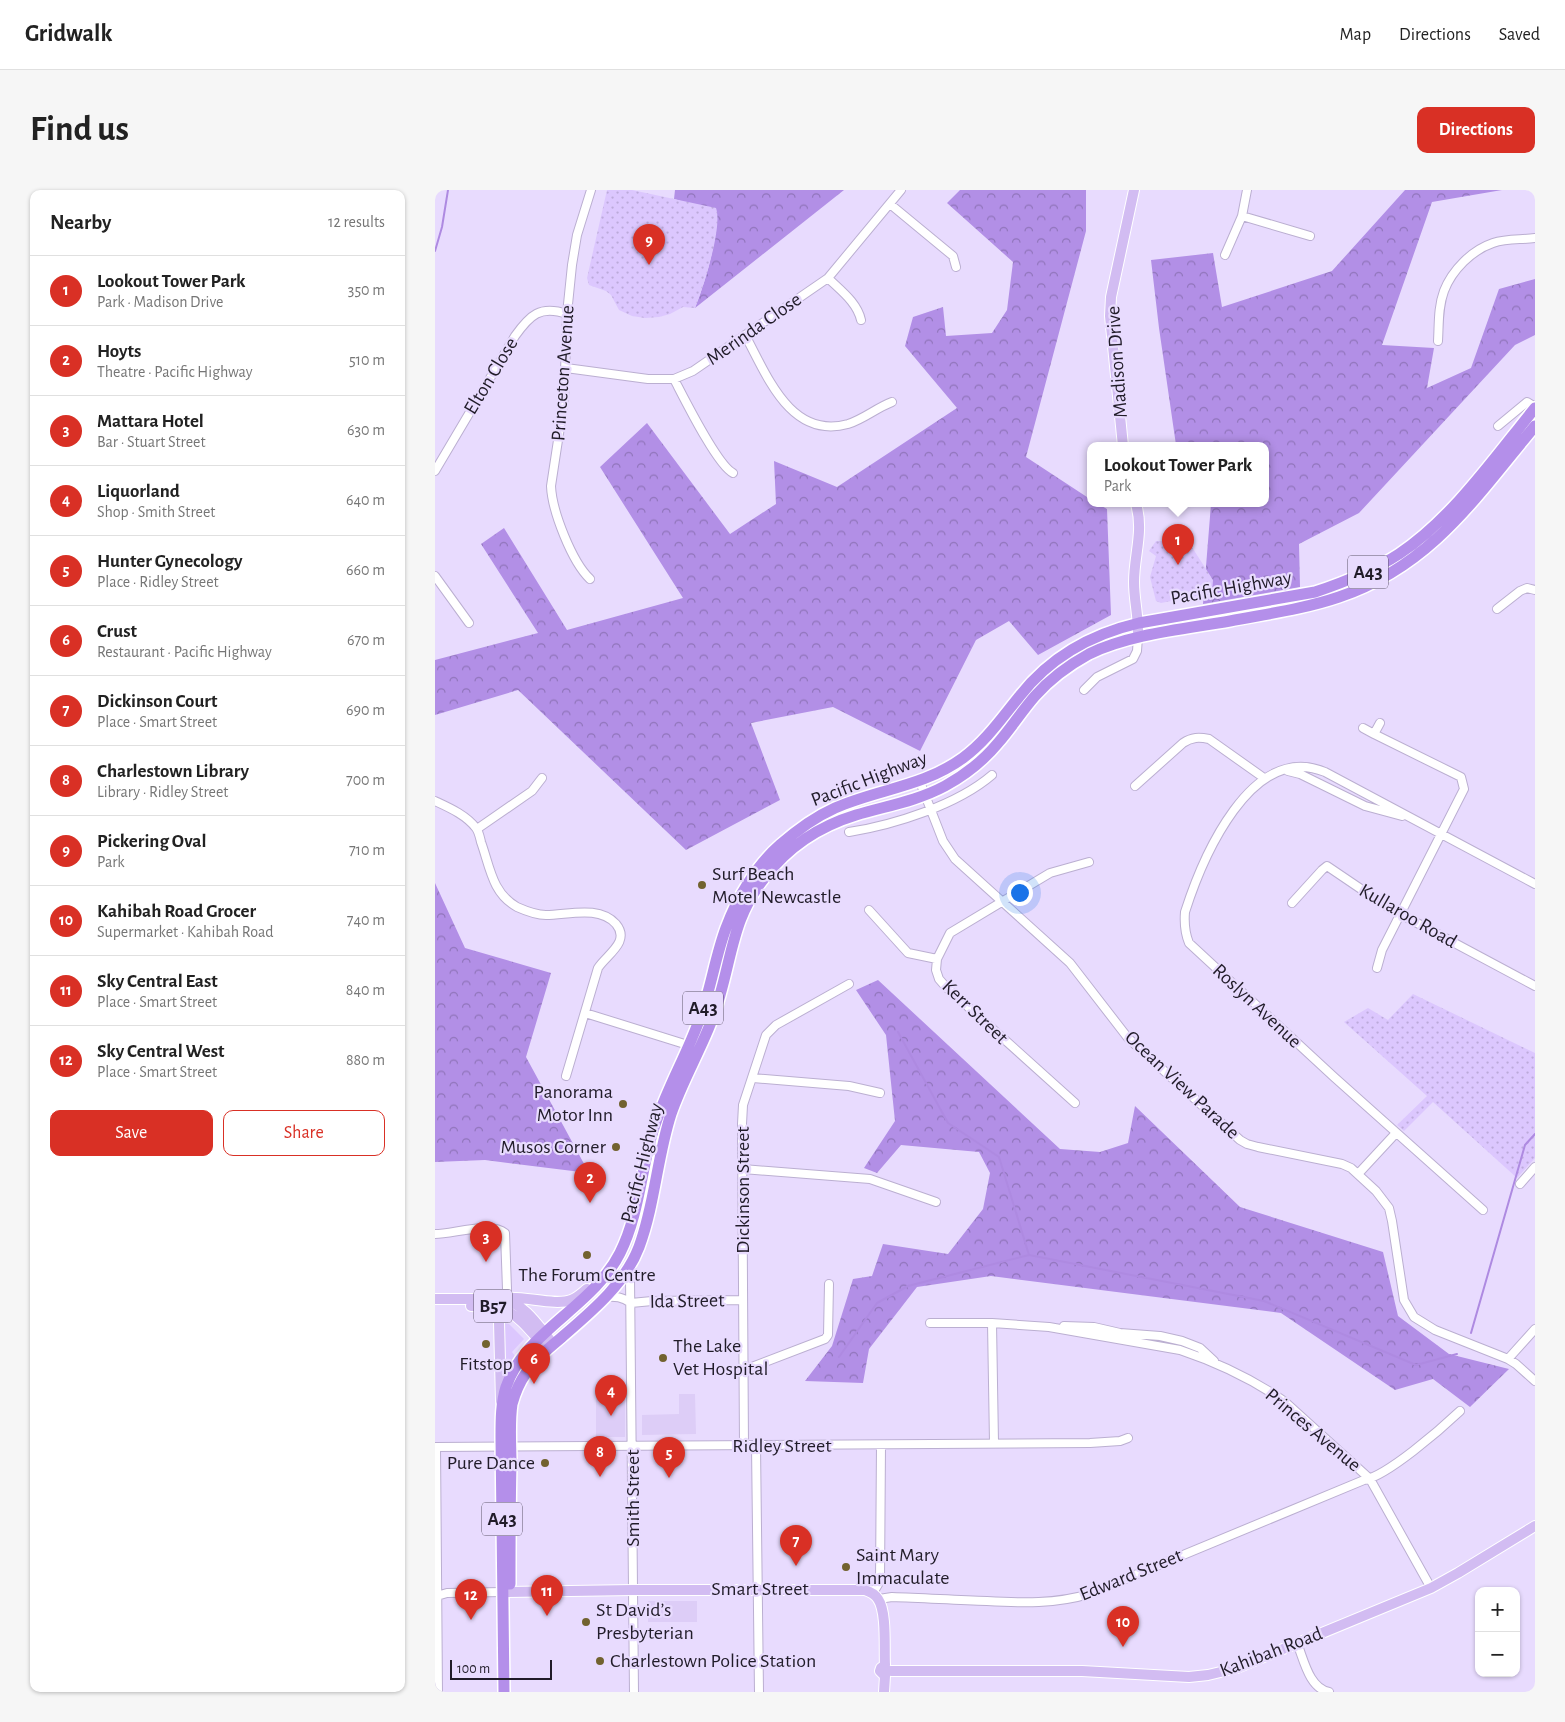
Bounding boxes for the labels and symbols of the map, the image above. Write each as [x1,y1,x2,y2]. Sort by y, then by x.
pin: 9 [633,224,665,265]
street label: Merinda Close [703,289,805,369]
street label: Princeton Avenue [548,304,578,442]
street label: Madison Drive [1103,305,1131,419]
street label: Elton Close [460,334,522,418]
pin: 1 [1162,524,1194,565]
road number: A43 [1348,556,1388,588]
street label: Pacific Highway [1169,567,1294,609]
street label: Pacific Highway [808,748,930,810]
place label: Surf Beach Motel Newcastle [712,864,841,907]
marker: Surf Beach Motel Newcastle [696,879,708,891]
your location [1007,880,1033,906]
street label: Kullaroo Road [1356,880,1460,952]
street label: Roslyn Avenue [1209,960,1305,1052]
street label: Kerr Street [938,976,1012,1048]
road number: A43 [683,991,723,1024]
street label: Ocean View Parade [1121,1027,1243,1143]
place label: Panorama Motor Inn [534,1082,613,1125]
marker: Panorama Motor Inn [617,1098,629,1110]
street label: Pacific Highway [617,1101,667,1225]
street label: Dickinson Street [733,1126,753,1254]
place label: Musos Corner [500,1137,607,1157]
marker: Musos Corner [610,1141,622,1153]
pin: 2 [574,1162,606,1203]
pin: 3 [470,1221,502,1262]
marker: The Forum Centre [581,1249,593,1261]
place label: The Forum Centre [518,1265,656,1285]
road number: B57 [474,1290,512,1322]
street label: Ida Street [649,1290,725,1312]
place label: The Lake Vet Hospital [673,1336,768,1379]
marker: Fitstop [480,1338,492,1350]
pin: 6 [518,1343,550,1384]
marker: The Lake Vet Hospital [657,1352,669,1364]
place label: Fitstop [459,1354,513,1374]
pin: 4 [595,1375,627,1416]
street label: Princes Avenue [1262,1385,1364,1475]
pin: 8 [584,1436,616,1477]
street label: Ridley Street [732,1436,832,1456]
pin: 5 [653,1437,685,1478]
street label: Smith Street [623,1449,643,1547]
place label: Pure Dance [447,1453,535,1473]
marker: Pure Dance [539,1457,551,1469]
road number: A43 [482,1502,522,1536]
pin: 7 [780,1525,812,1566]
place label: Saint Mary Immaculate [856,1545,950,1588]
street label: Edward Street [1077,1545,1186,1605]
marker: Saint Mary Immaculate [840,1561,852,1573]
pin: 11 [531,1575,563,1616]
pin: 12 [455,1579,487,1620]
street label: Smart Street [711,1579,809,1599]
place label: St David’s Presbyterian [596,1600,694,1643]
pin: 10 [1107,1606,1139,1647]
marker: St David’s Presbyterian [580,1616,592,1628]
street label: Kahibah Road [1217,1623,1325,1681]
place label: Charlestown Police Station [610,1651,816,1671]
marker: Charlestown Police Station [594,1655,606,1667]
scale bar [450,1657,553,1680]

